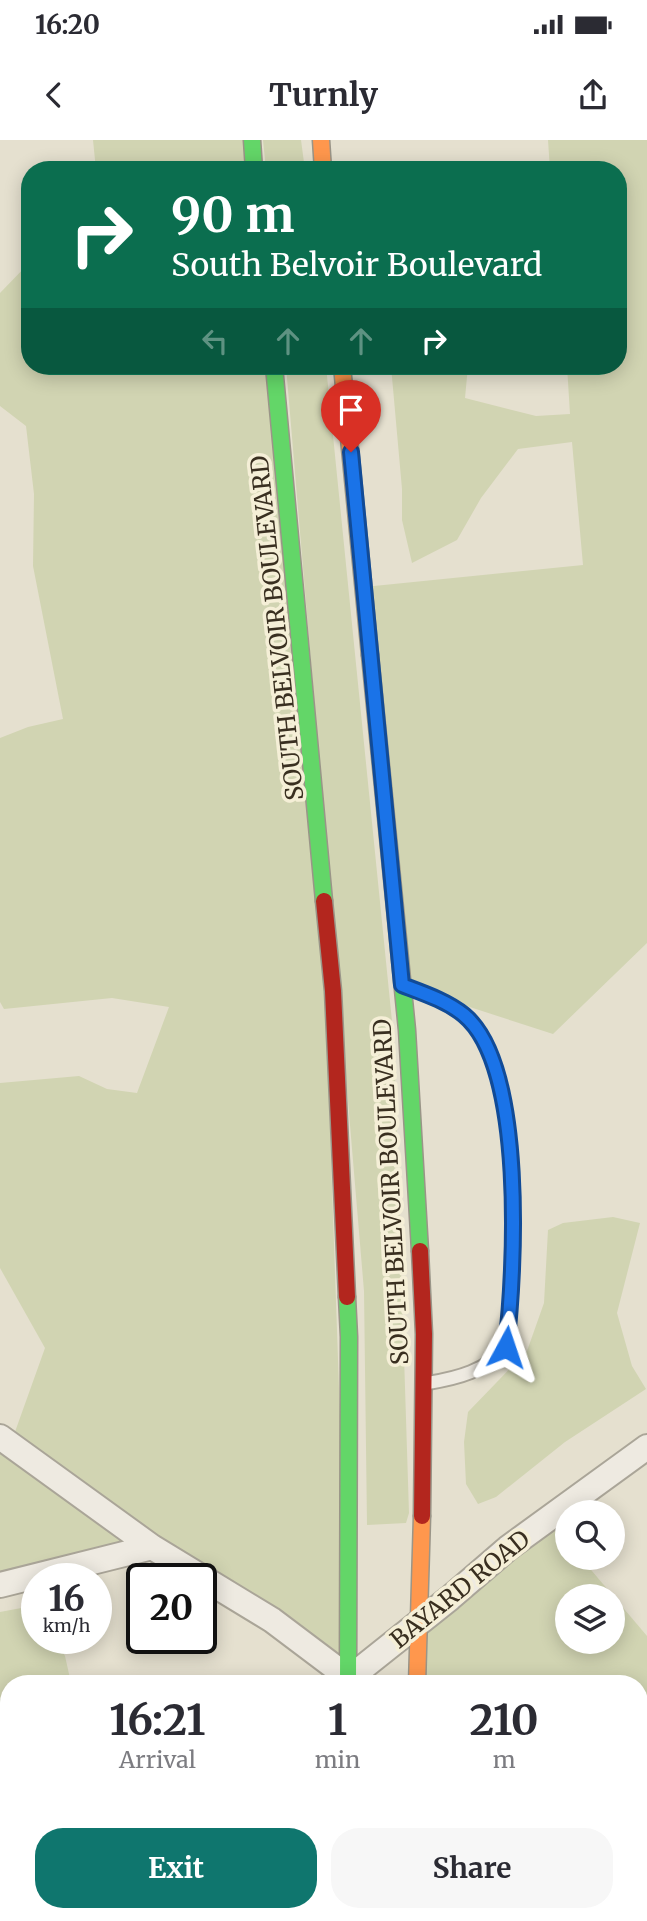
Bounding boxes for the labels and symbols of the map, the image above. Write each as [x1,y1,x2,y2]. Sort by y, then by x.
pin [321,380,381,452]
street label: SOUTH BELVOIR BOULEVARD [243,454,311,802]
street label: SOUTH BELVOIR BOULEVARD [366,1018,416,1366]
position arrow [469,1310,543,1384]
street label: BAYARD ROAD [384,1523,536,1655]
speed limit sign: 20 [126,1563,217,1654]

